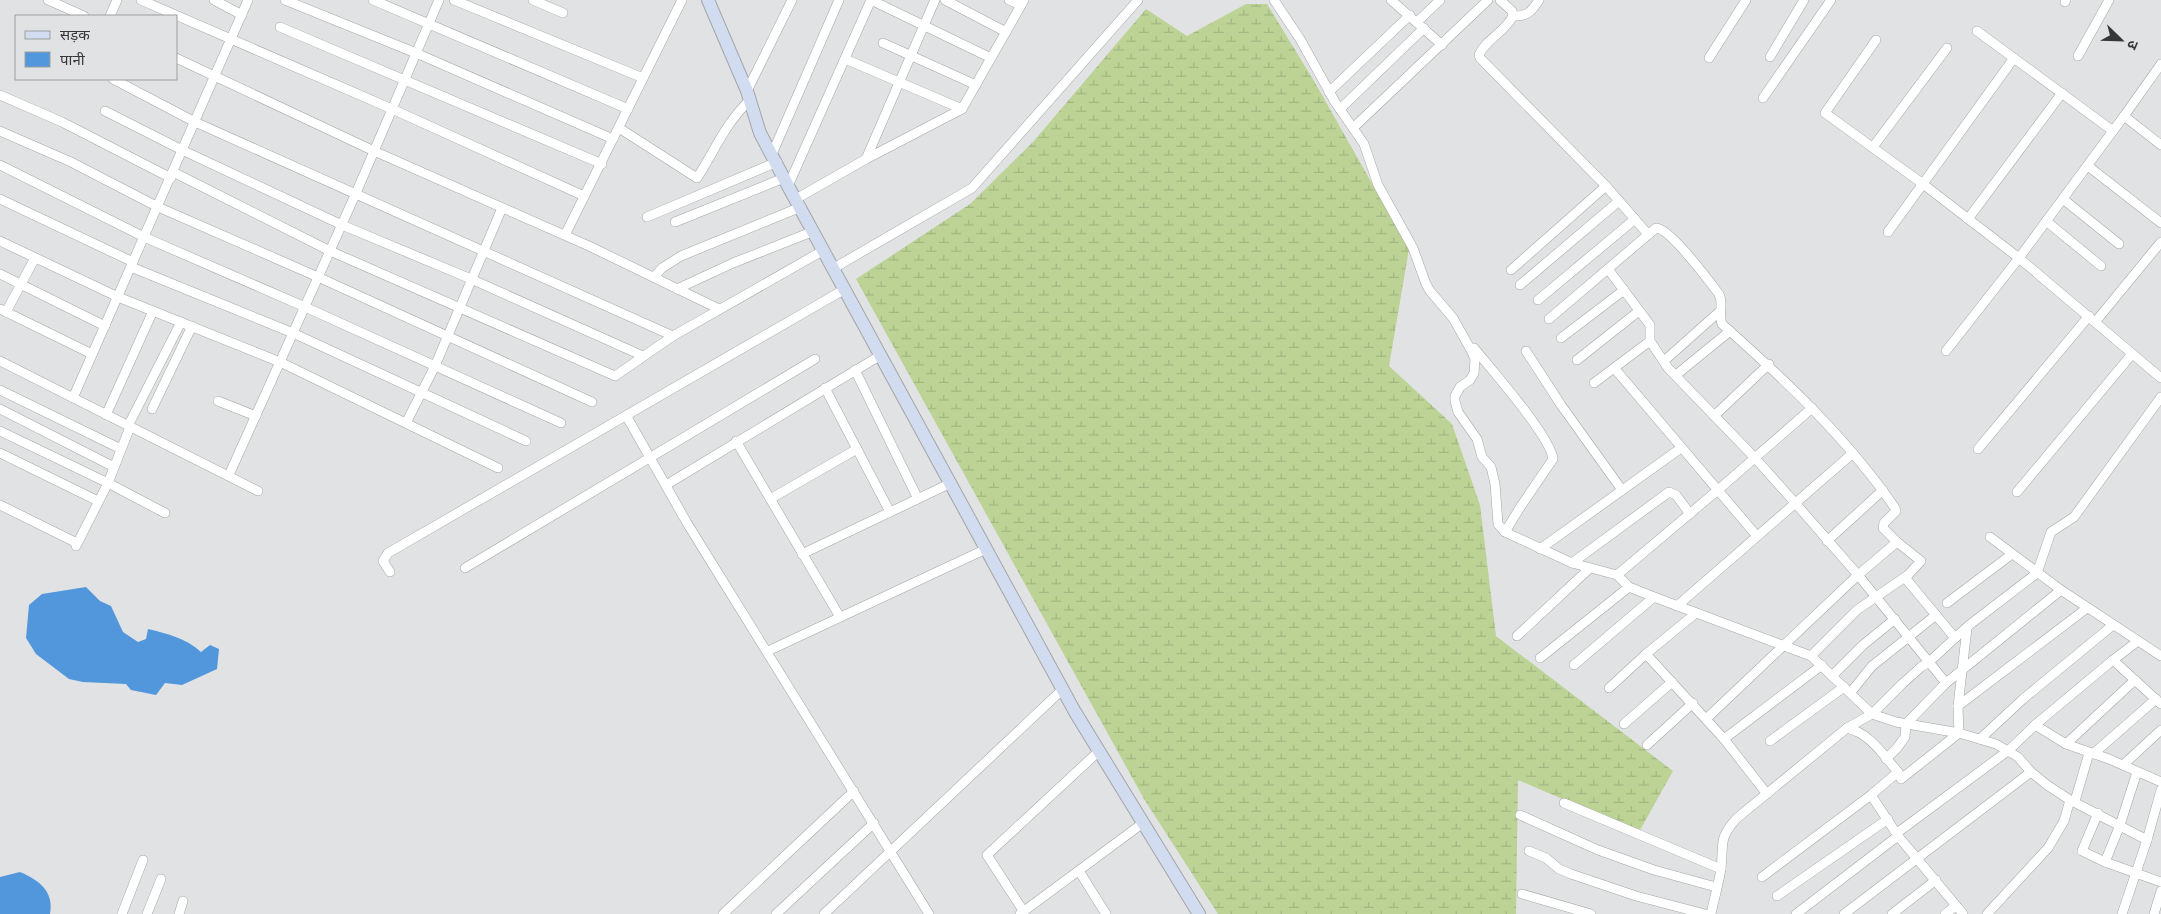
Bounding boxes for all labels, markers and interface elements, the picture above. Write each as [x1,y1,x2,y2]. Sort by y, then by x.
legend [15,15,178,80]
north arrow [2096,15,2146,65]
text: सड़क [60,26,90,44]
text: उ [2124,38,2142,53]
text: पानी [60,51,86,69]

